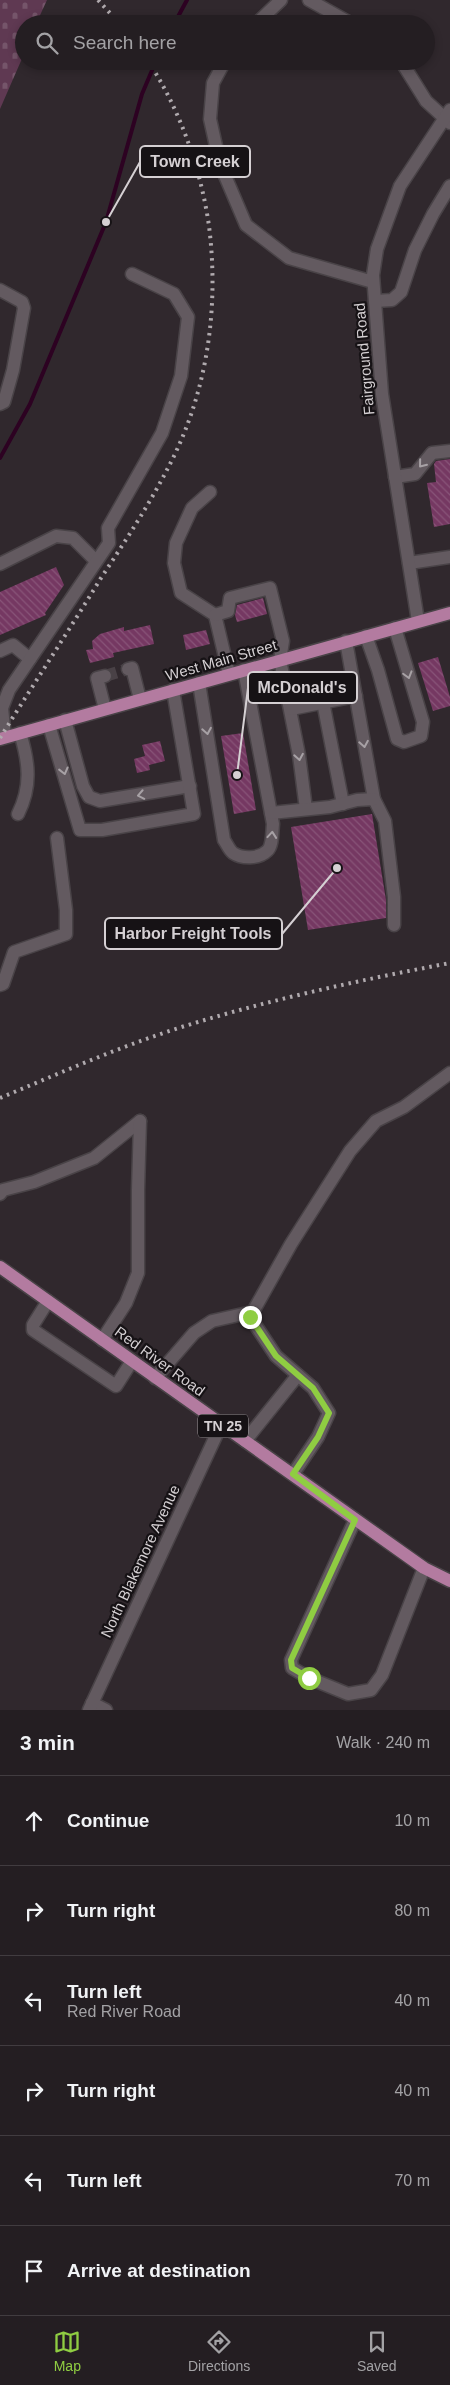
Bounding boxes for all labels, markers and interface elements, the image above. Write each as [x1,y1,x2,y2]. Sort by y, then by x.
search box [15,15,435,70]
icon: search [33,29,61,57]
text: Search here [73,32,177,53]
callout: Town Creek [140,146,250,177]
text: Town Creek [150,153,240,170]
street label: Fairground Road [351,302,377,416]
one-way arrow [419,458,428,467]
street label: West Main Street [163,636,279,684]
one-way arrow [403,670,413,678]
callout: McDonald's [248,672,357,703]
text: McDonald's [257,679,347,696]
one-way arrow [202,726,212,735]
one-way arrow [359,740,369,748]
one-way arrow [294,753,304,761]
one-way arrow [58,767,69,775]
one-way arrow [137,789,146,799]
one-way arrow [266,831,277,839]
callout: Harbor Freight Tools [105,918,282,949]
text: Harbor Freight Tools [114,925,272,942]
route end [239,1306,262,1329]
street label: Red River Road [112,1323,208,1399]
road number: TN 25 [198,1414,248,1438]
street label: North Blakemore Avenue [97,1482,183,1640]
route start [298,1667,321,1690]
text: 3 min [20,1731,75,1754]
text: Walk · 240 m [336,1734,430,1751]
icon: ahead [20,1807,48,1835]
text: Continue [67,1810,149,1831]
text: 10 m [394,1812,430,1829]
icon: right [20,1897,48,1925]
text: Turn right [67,1900,155,1921]
text: 80 m [394,1902,430,1919]
text: Turn left [67,1981,142,2002]
icon: left [20,1987,48,2015]
text: 40 m [394,1992,430,2009]
text: Red River Road [67,2003,181,2020]
icon: right [20,2077,48,2105]
text: Turn right [67,2080,155,2101]
text: 40 m [394,2082,430,2099]
icon: left [20,2167,48,2195]
text: Turn left [67,2170,142,2191]
text: 70 m [394,2172,430,2189]
icon: arrive [20,2257,48,2285]
text: Arrive at destination [67,2260,251,2281]
tab: Map [53,2328,81,2374]
tab: Directions [188,2328,250,2374]
tab: Saved [357,2328,397,2374]

